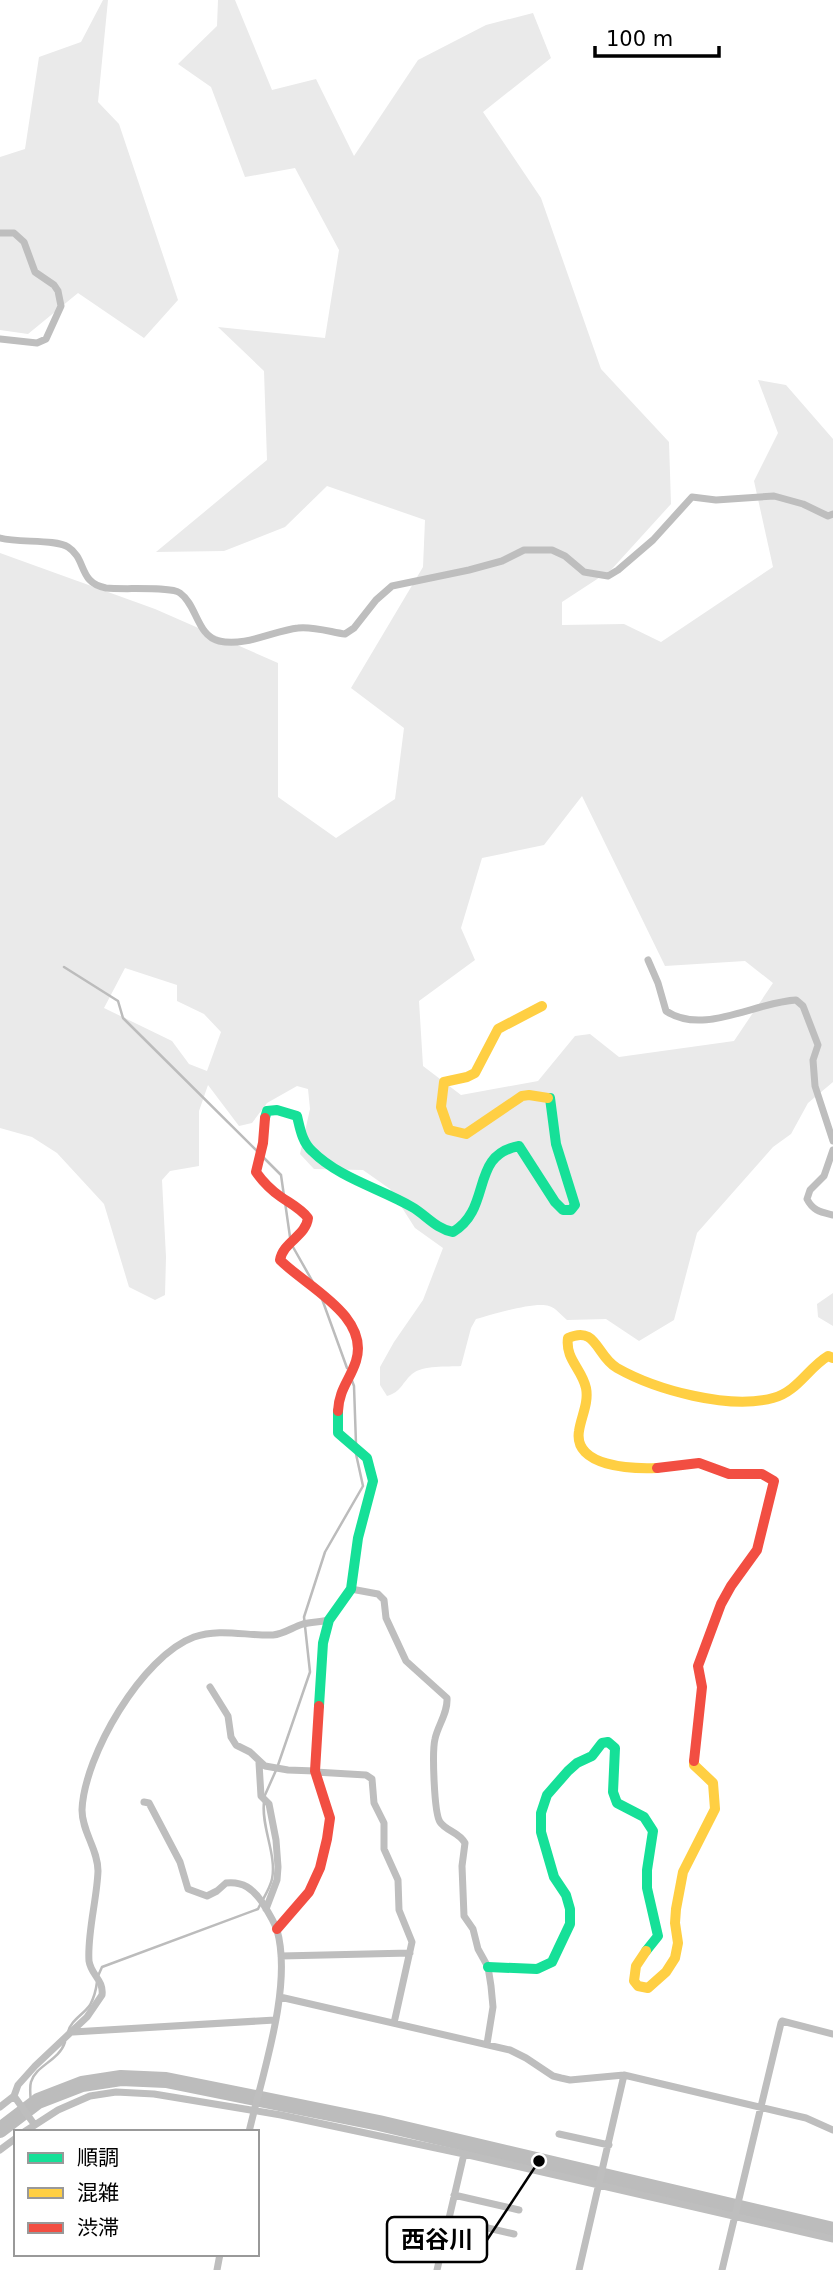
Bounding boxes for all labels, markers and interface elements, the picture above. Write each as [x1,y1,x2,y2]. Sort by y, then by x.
scale bar [595,14,719,58]
text: 100 m [606,27,673,51]
legend [14,2130,259,2256]
text: 順調 [77,2146,119,2170]
text: 混雑 [77,2181,119,2205]
text: 渋滞 [77,2216,119,2240]
callout: 西谷川 [387,2217,487,2262]
text: 西谷川 [401,2226,473,2254]

